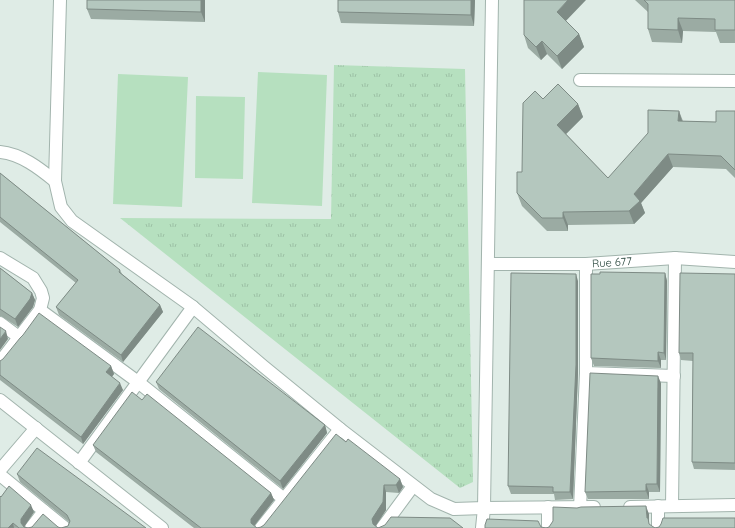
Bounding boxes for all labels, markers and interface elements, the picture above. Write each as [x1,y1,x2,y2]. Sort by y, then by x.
street label: Rue 677 [592,254,633,271]

